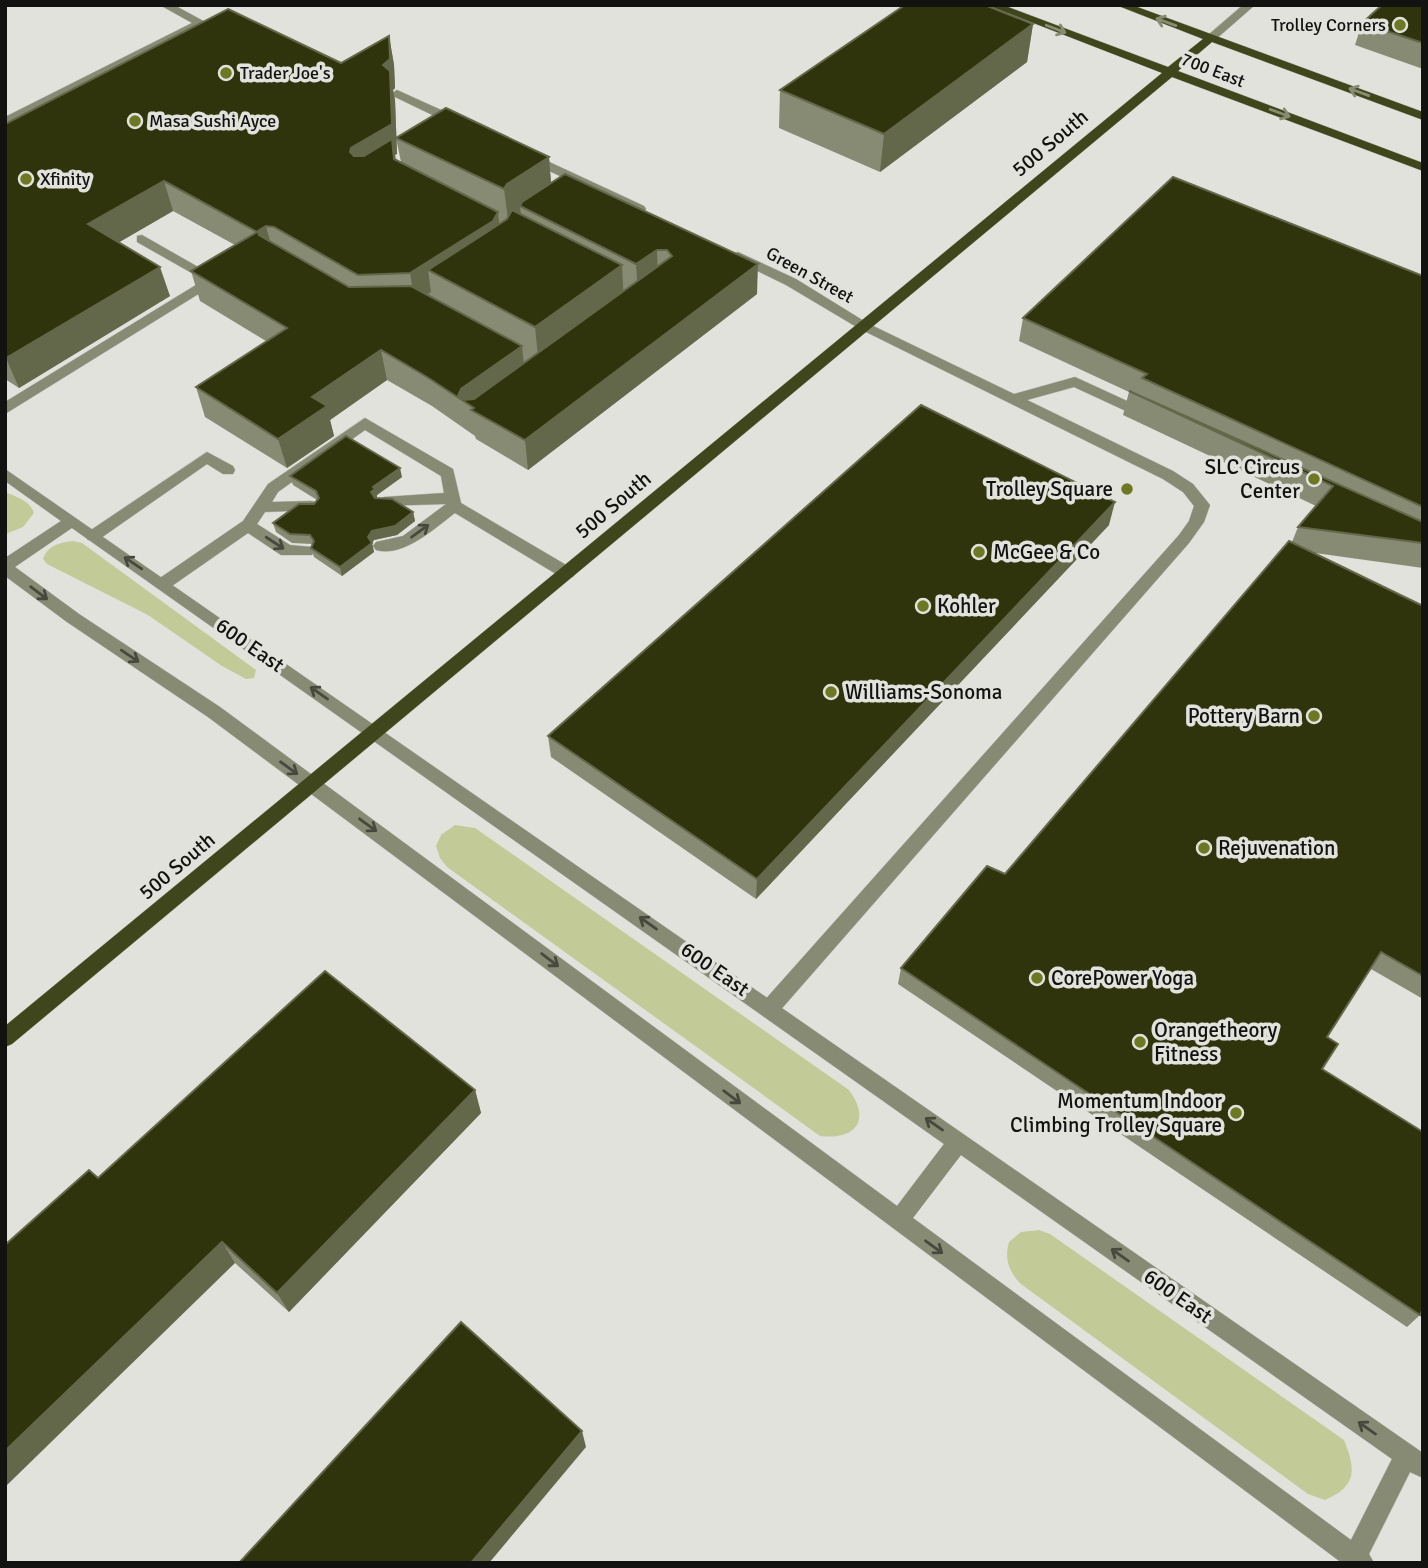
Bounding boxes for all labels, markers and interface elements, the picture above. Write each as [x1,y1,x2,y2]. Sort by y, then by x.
one-way arrow [1155,14,1177,27]
place label: Trolley Corners [1271,14,1386,36]
marker: Trolley Corners [1392,17,1408,33]
one-way arrow [1044,24,1066,37]
street label: 700 East [1178,48,1248,92]
place label: Trader Joe's [240,62,331,84]
marker: Trader Joe's [218,65,234,81]
one-way arrow [1348,85,1370,97]
street label: 500 South [1007,104,1093,182]
one-way arrow [1268,108,1290,121]
place label: Masa Sushi Ayce [149,110,276,132]
marker: Masa Sushi Ayce [127,113,143,129]
place label: Xfinity [40,168,91,190]
marker: Xfinity [18,171,34,187]
street label: Green Street [762,242,858,308]
place label: SLC Circus Center [1204,454,1300,504]
street label: 500 South [570,466,656,544]
marker: SLC Circus Center [1306,471,1322,487]
place label: Trolley Square [986,476,1113,502]
marker: Trolley Square [1119,481,1135,497]
one-way arrow [410,524,429,538]
one-way arrow [265,536,284,551]
place label: McGee & Co [993,539,1100,565]
marker: McGee & Co [971,544,987,560]
one-way arrow [124,556,143,570]
one-way arrow [29,586,48,601]
place label: Kohler [937,593,996,619]
marker: Kohler [915,598,931,614]
street label: 600 East [211,612,289,678]
one-way arrow [120,649,139,663]
place label: Williams-Sonoma [845,679,1003,705]
marker: Williams-Sonoma [823,684,839,700]
one-way arrow [310,686,329,700]
place label: Pottery Barn [1188,703,1300,729]
marker: Pottery Barn [1306,708,1322,724]
one-way arrow [280,760,299,775]
one-way arrow [358,817,376,832]
street label: 500 South [134,827,220,905]
place label: Rejuvenation [1218,835,1335,861]
marker: Rejuvenation [1196,840,1212,856]
one-way arrow [639,916,658,930]
street label: 600 East [676,936,754,1002]
one-way arrow [540,953,559,968]
place label: CorePower Yoga [1051,965,1194,991]
marker: CorePower Yoga [1029,970,1045,986]
place label: Orangetheory Fitness [1154,1017,1278,1067]
marker: Orangetheory Fitness [1132,1034,1148,1050]
place label: Momentum Indoor Climbing Trolley Square [1010,1088,1222,1138]
one-way arrow [722,1089,741,1104]
marker: Momentum Indoor Climbing Trolley Square [1228,1105,1244,1121]
one-way arrow [925,1117,944,1131]
one-way arrow [924,1240,943,1255]
one-way arrow [1111,1248,1130,1262]
street label: 600 East [1139,1263,1217,1329]
one-way arrow [1358,1421,1377,1435]

